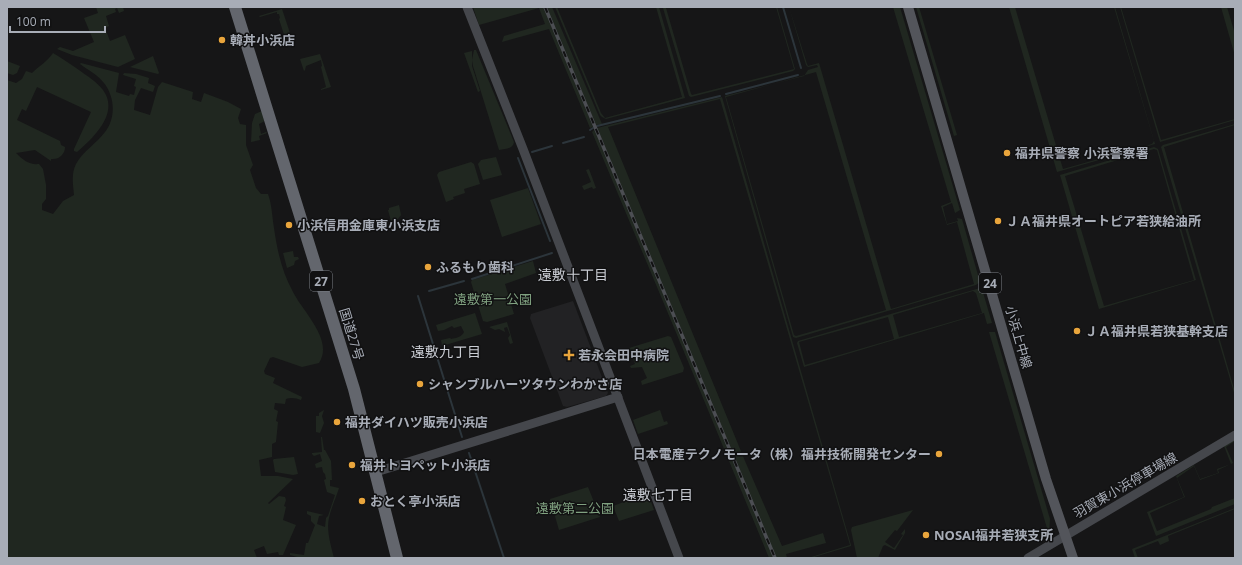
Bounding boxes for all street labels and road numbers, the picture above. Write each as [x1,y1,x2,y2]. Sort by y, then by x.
road number: 27 [310,271,332,291]
road number: 24 [979,273,1001,293]
street label: 小浜上中線 [1001,303,1037,371]
street label: 国道27号 [336,306,368,362]
street label: 羽賀東小浜停車場線 [1070,448,1180,522]

